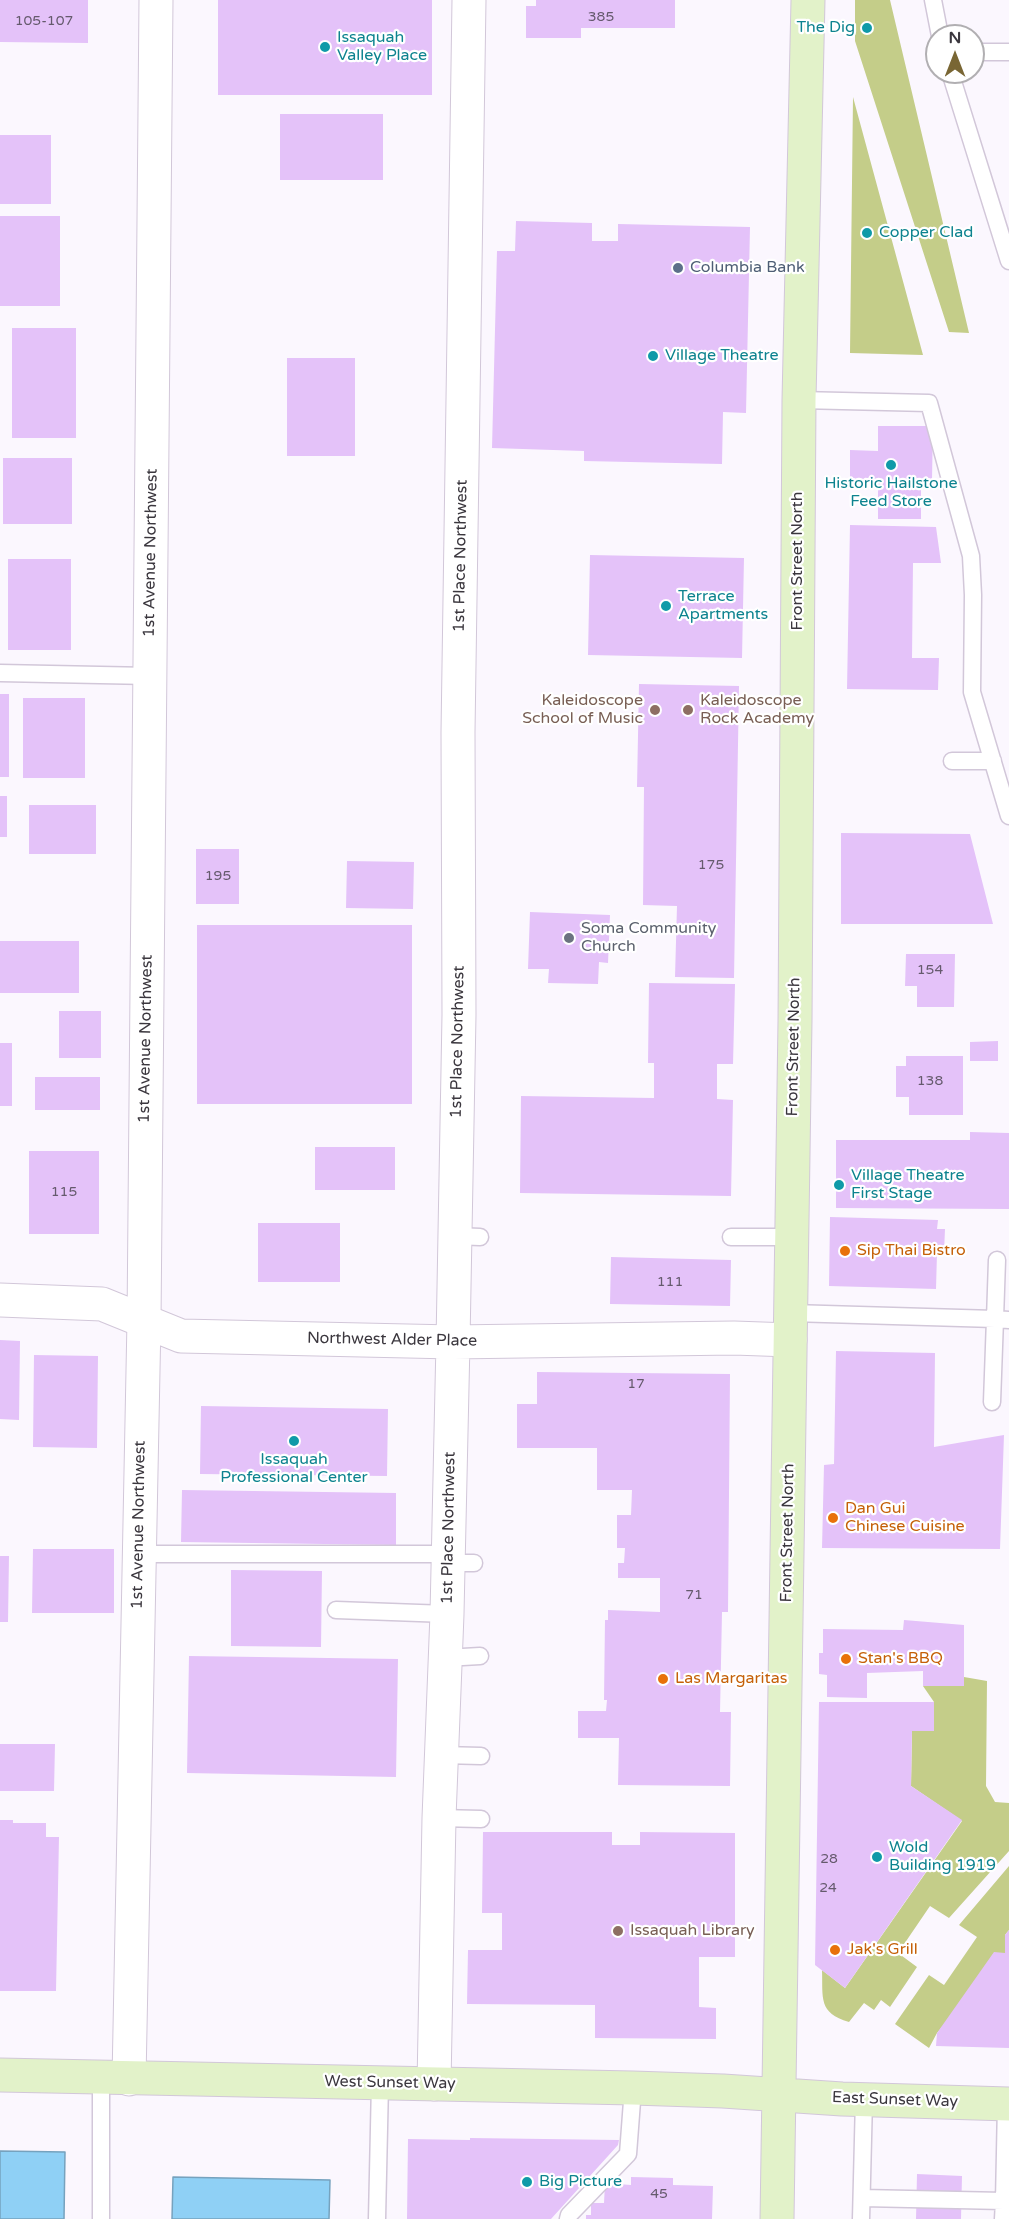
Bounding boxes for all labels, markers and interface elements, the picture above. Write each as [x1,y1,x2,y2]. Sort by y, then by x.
house number: 385 [588,9,614,25]
house number: 105-107 [15,13,73,29]
place label: The Dig [796,18,855,38]
marker: The Dig [860,21,874,35]
north arrow [925,24,985,84]
place label: Issaquah Valley Place [337,28,427,66]
text: N [949,28,961,48]
marker: Issaquah Valley Place [318,40,332,54]
place label: Copper Clad [879,223,973,243]
marker: Copper Clad [860,226,874,240]
place label: Columbia Bank [690,258,805,278]
marker: Columbia Bank [671,261,685,275]
place label: Village Theatre [665,346,779,366]
marker: Village Theatre [646,349,660,363]
marker: Historic Hailstone Feed Store [884,458,898,472]
street label: 1st Avenue Northwest [140,468,162,638]
place label: Historic Hailstone Feed Store [824,474,958,512]
street label: 1st Place Northwest [450,479,472,633]
street label: Front Street North [788,492,808,630]
place label: Terrace Apartments [678,587,768,625]
marker: Terrace Apartments [659,599,673,613]
place label: Kaleidoscope School of Music [522,691,643,729]
place label: Kaleidoscope Rock Academy [700,691,814,729]
marker: Kaleidoscope School of Music [648,703,662,717]
marker: Kaleidoscope Rock Academy [681,703,695,717]
house number: 175 [698,857,724,873]
house number: 195 [205,868,231,884]
place label: Soma Community Church [581,919,716,957]
marker: Soma Community Church [562,931,576,945]
street label: 1st Avenue Northwest [135,954,157,1124]
house number: 154 [917,962,943,978]
street label: 1st Place Northwest [447,965,469,1119]
street label: Front Street North [783,977,805,1117]
house number: 138 [917,1073,943,1089]
place label: Village Theatre First Stage [851,1166,965,1204]
marker: Village Theatre First Stage [832,1178,846,1192]
house number: 115 [51,1184,77,1200]
place label: Sip Thai Bistro [857,1241,966,1261]
marker: Sip Thai Bistro [838,1244,852,1258]
house number: 111 [657,1274,683,1290]
street label: Northwest Alder Place [307,1329,477,1351]
house number: 17 [627,1376,645,1392]
marker: Issaquah Professional Center [287,1434,301,1448]
street label: 1st Avenue Northwest [128,1440,150,1610]
place label: Issaquah Professional Center [220,1450,368,1488]
street label: 1st Place Northwest [438,1451,460,1605]
street label: Front Street North [777,1463,799,1603]
place label: Dan Gui Chinese Cuisine [845,1499,965,1537]
marker: Dan Gui Chinese Cuisine [826,1511,840,1525]
house number: 71 [685,1587,703,1603]
place label: Stan's BBQ [858,1649,943,1669]
marker: Stan's BBQ [839,1652,853,1666]
place label: Las Margaritas [675,1669,787,1689]
marker: Las Margaritas [656,1672,670,1686]
place label: Wold Building 1919 [889,1838,996,1876]
marker: Wold Building 1919 [870,1850,884,1864]
house number: 28 [820,1851,838,1867]
house number: 24 [819,1880,837,1896]
place label: Issaquah Library [630,1921,755,1941]
marker: Issaquah Library [611,1924,625,1938]
place label: Jak's Grill [847,1940,918,1960]
marker: Jak's Grill [828,1943,842,1957]
street label: West Sunset Way [324,2072,456,2094]
street label: East Sunset Way [832,2088,958,2112]
place label: Big Picture [539,2172,622,2192]
marker: Big Picture [520,2175,534,2189]
house number: 45 [650,2186,668,2202]

